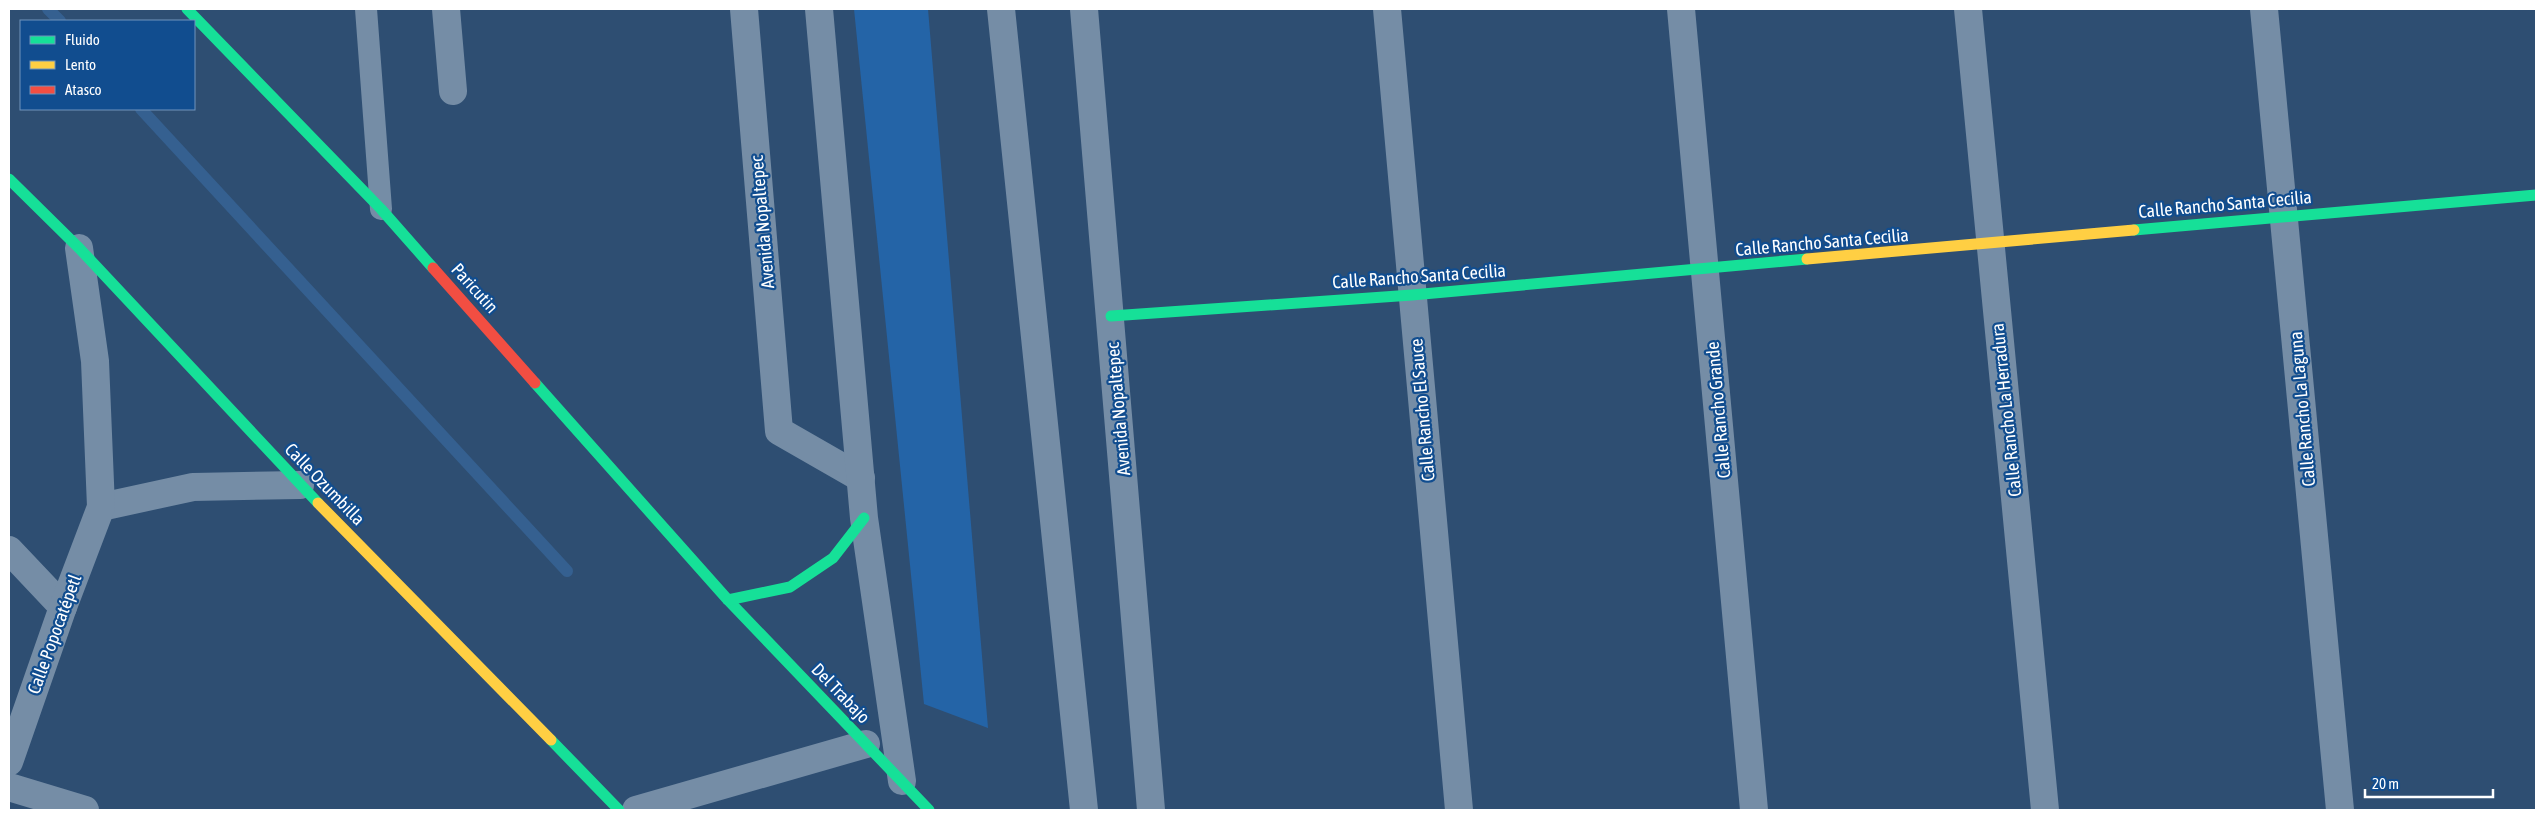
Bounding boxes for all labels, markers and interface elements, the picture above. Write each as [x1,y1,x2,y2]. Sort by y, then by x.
legend [20,20,195,110]
text: Fluido [65,31,100,48]
text: Lento [65,56,96,73]
text: Atasco [65,81,102,98]
street label: Avenida Nopaltepec [746,154,778,289]
street label: Calle Rancho Santa Cecilia [2138,186,2312,222]
street label: Calle Rancho Santa Cecilia [1735,224,1909,260]
street label: Paricutin [447,259,503,317]
street label: Calle Rancho Santa Cecilia [1332,259,1506,293]
street label: Calle Rancho La Herradura [1986,322,2026,498]
street label: Calle Rancho La Laguna [2285,331,2319,487]
street label: Calle Rancho El Sauce [1405,338,1439,482]
street label: Avenida Nopaltepec [1102,341,1134,476]
street label: Calle Rancho Grande [1702,341,1734,479]
street label: Calle Ozumbilla [281,439,369,529]
street label: Calle Popocatépetl [23,571,85,697]
street label: Del Trabajo [807,659,875,727]
scale bar [2365,766,2492,798]
text: 20 m [2372,775,2399,792]

